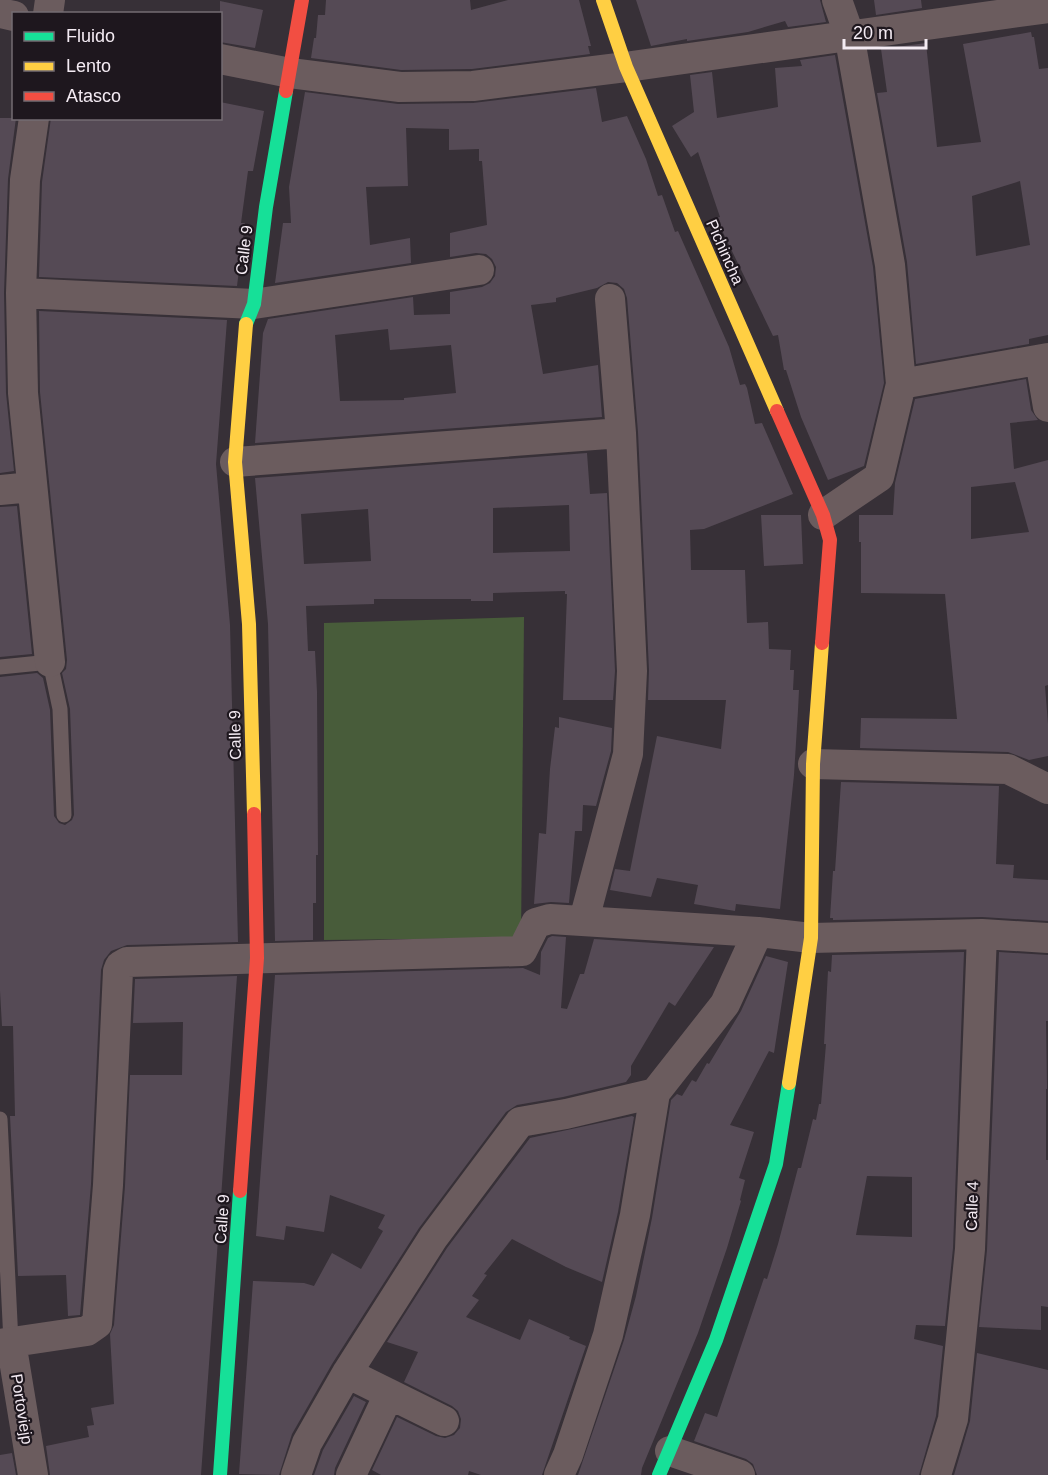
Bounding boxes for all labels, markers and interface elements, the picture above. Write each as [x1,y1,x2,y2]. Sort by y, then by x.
legend [12,12,222,120]
scale bar [844,12,926,50]
text: 20 m [853,23,893,43]
text: Fluido [66,26,115,46]
text: Lento [66,56,111,76]
text: Atasco [66,86,121,106]
street label: Pichincha [703,217,747,287]
street label: Calle 9 [233,224,255,276]
street label: Calle 9 [226,710,244,760]
street label: Calle 4 [963,1181,981,1231]
street label: Calle 9 [212,1193,232,1244]
street label: Portoviejp [8,1373,36,1446]

